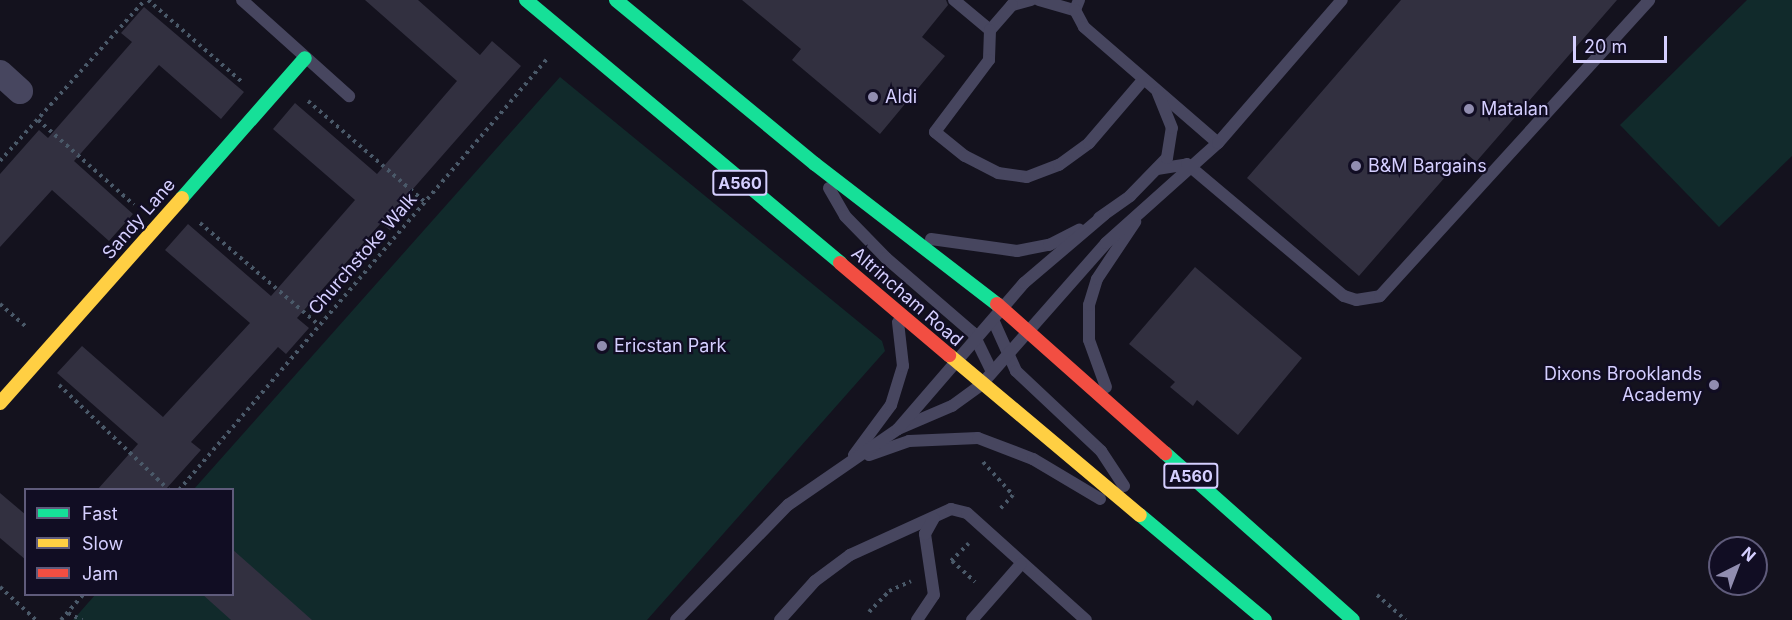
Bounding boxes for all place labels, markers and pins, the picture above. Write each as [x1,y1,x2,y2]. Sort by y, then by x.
place label: Aldi [885,86,917,108]
marker: Aldi [866,90,880,104]
place label: Matalan [1481,98,1549,120]
marker: Matalan [1462,102,1476,116]
place label: B&M Bargains [1368,155,1487,177]
marker: B&M Bargains [1349,159,1363,173]
place label: Ericstan Park [614,335,726,357]
marker: Ericstan Park [595,339,609,353]
place label: Dixons Brooklands Academy [1544,364,1702,406]
marker: Dixons Brooklands Academy [1707,378,1721,392]

